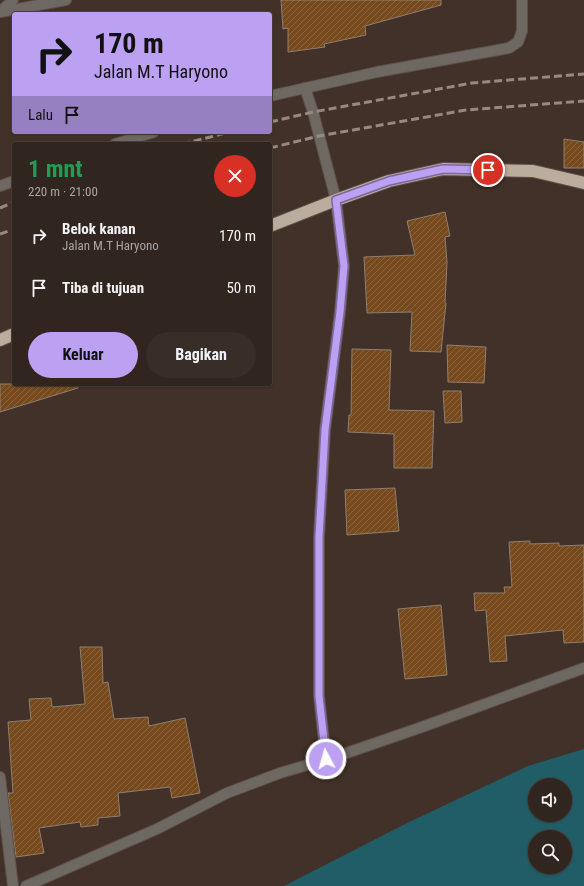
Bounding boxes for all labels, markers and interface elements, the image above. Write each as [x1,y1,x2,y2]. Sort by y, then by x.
text: 170 m [94,27,164,60]
icon: right [28,28,80,80]
text: Jalan M.T Haryono [94,61,228,82]
icon: arrive [61,104,83,126]
text: Lalu [28,106,53,124]
pin [471,153,505,187]
text: 1 mnt [28,155,83,183]
button: close [214,155,256,197]
icon: arrive [477,159,499,181]
text: 220 m · 21:00 [28,184,98,199]
text: Belok kanan [62,220,136,238]
icon: right [28,225,50,247]
text: 170 m [219,227,256,245]
text: Jalan M.T Haryono [62,238,159,253]
icon: arrive [28,277,50,299]
text: Tiba di tujuan [62,279,144,297]
text: 50 m [226,279,256,297]
button: Keluar [28,332,138,378]
button: Bagikan [146,332,256,378]
position arrow [305,738,347,780]
map controls [528,778,572,874]
button: sound [528,778,572,822]
button: search [528,830,572,874]

